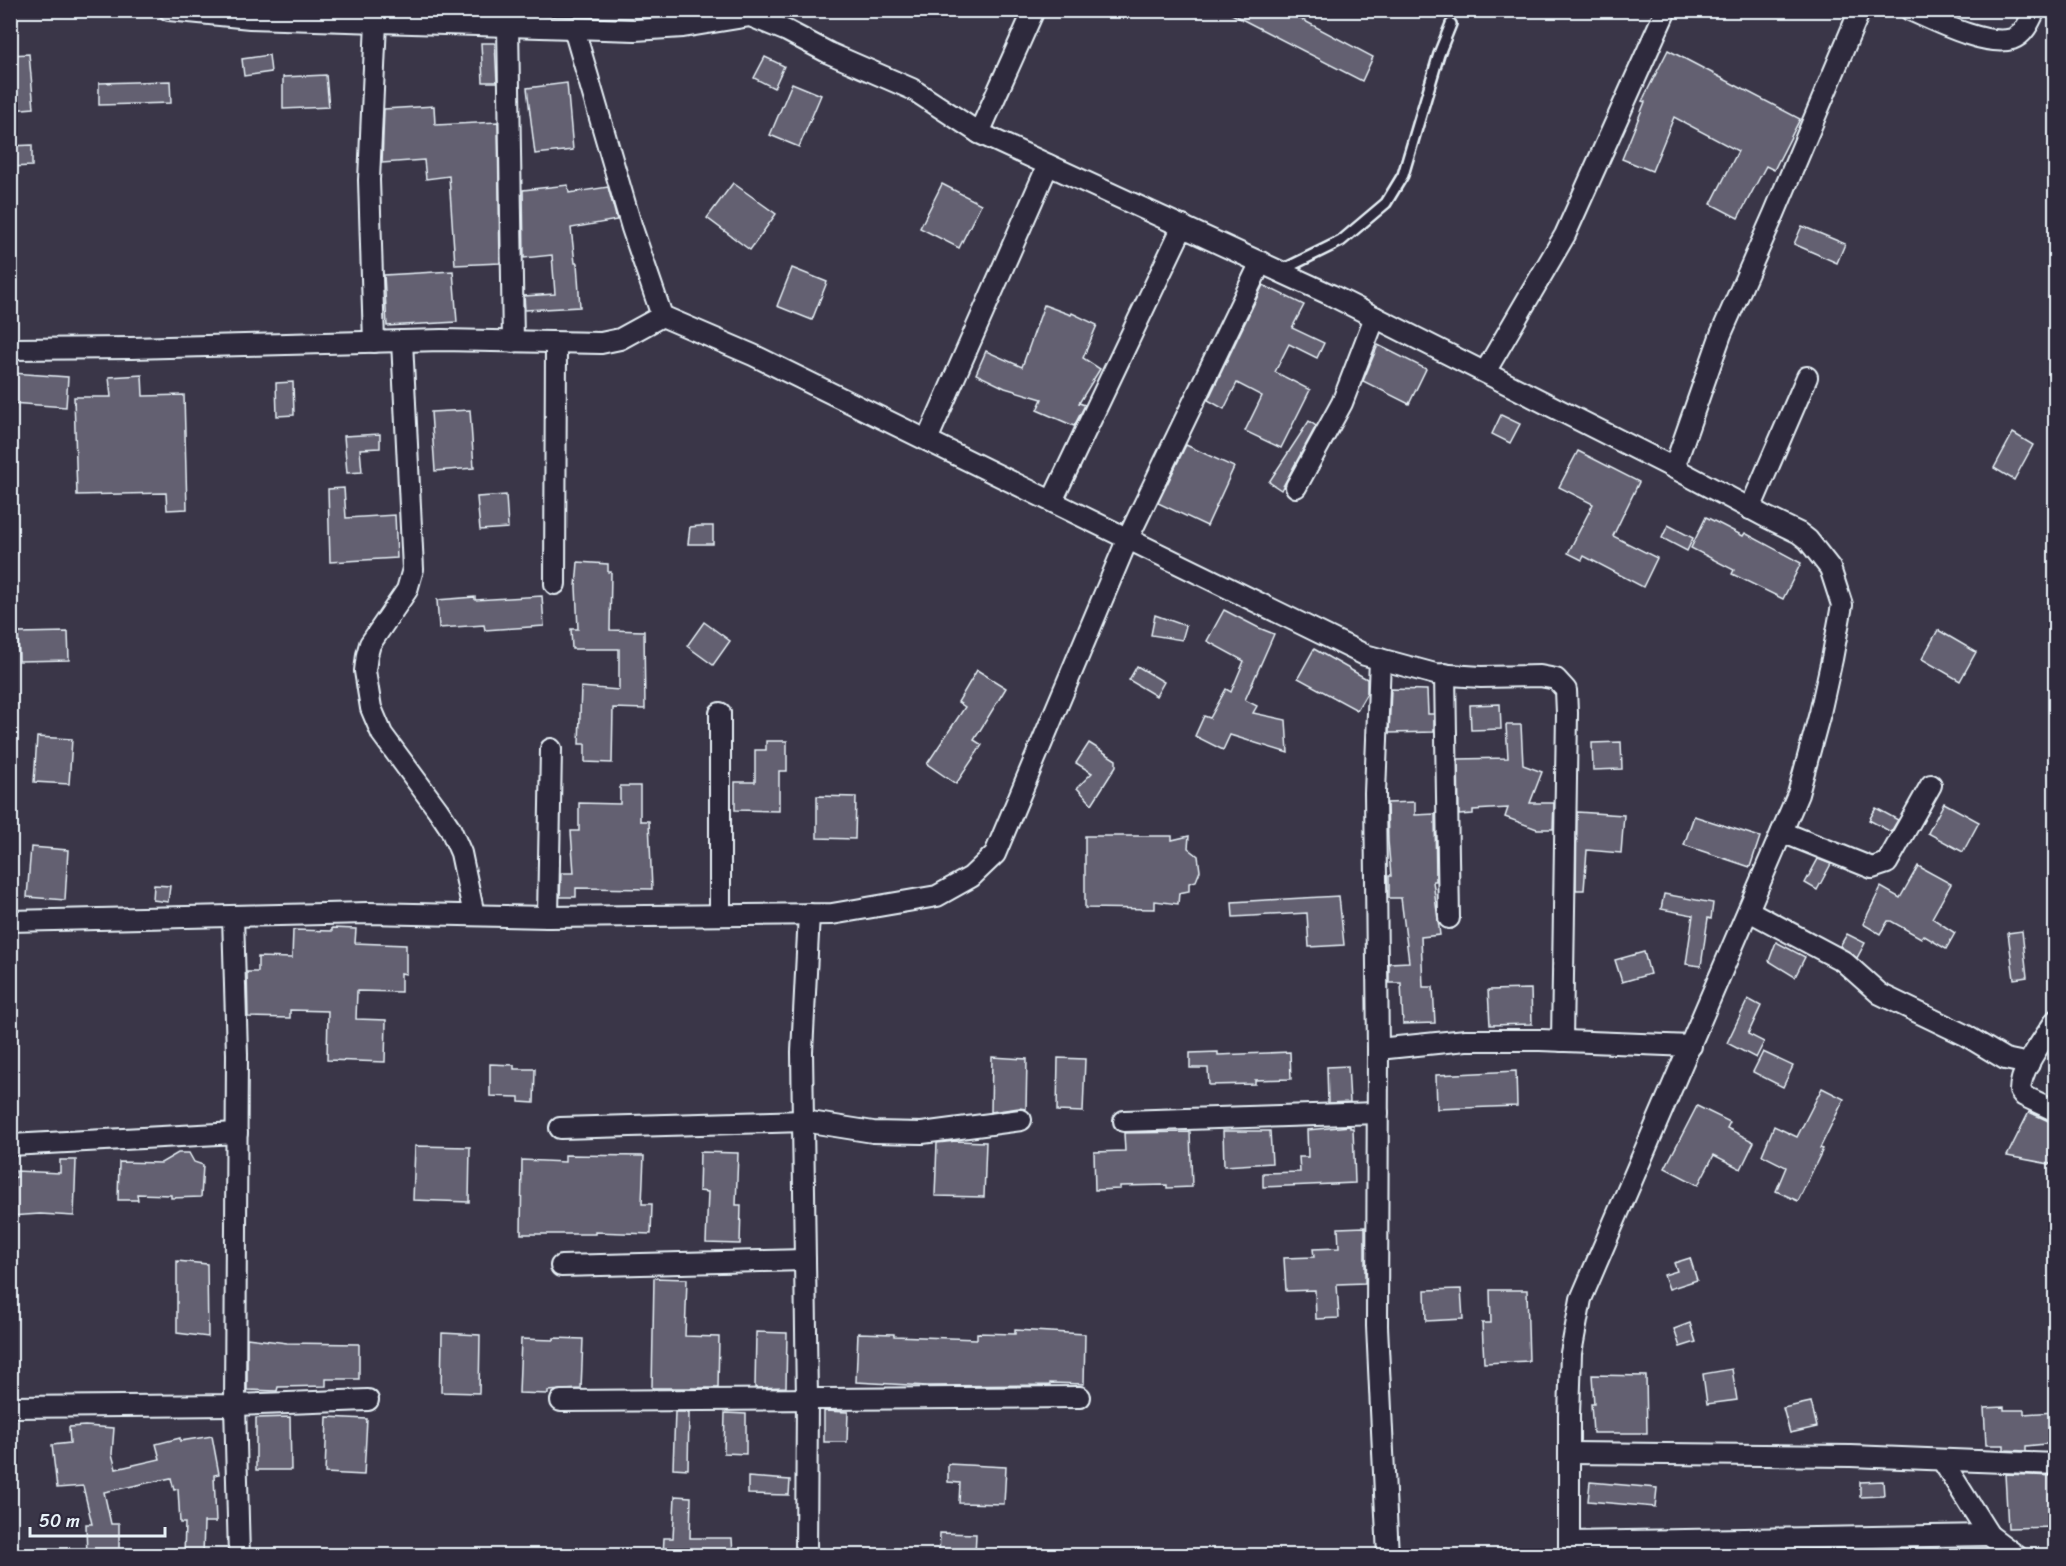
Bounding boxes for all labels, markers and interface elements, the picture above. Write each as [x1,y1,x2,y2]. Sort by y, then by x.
scale bar [30,1500,165,1538]
text: 50 m [39,1505,80,1537]

